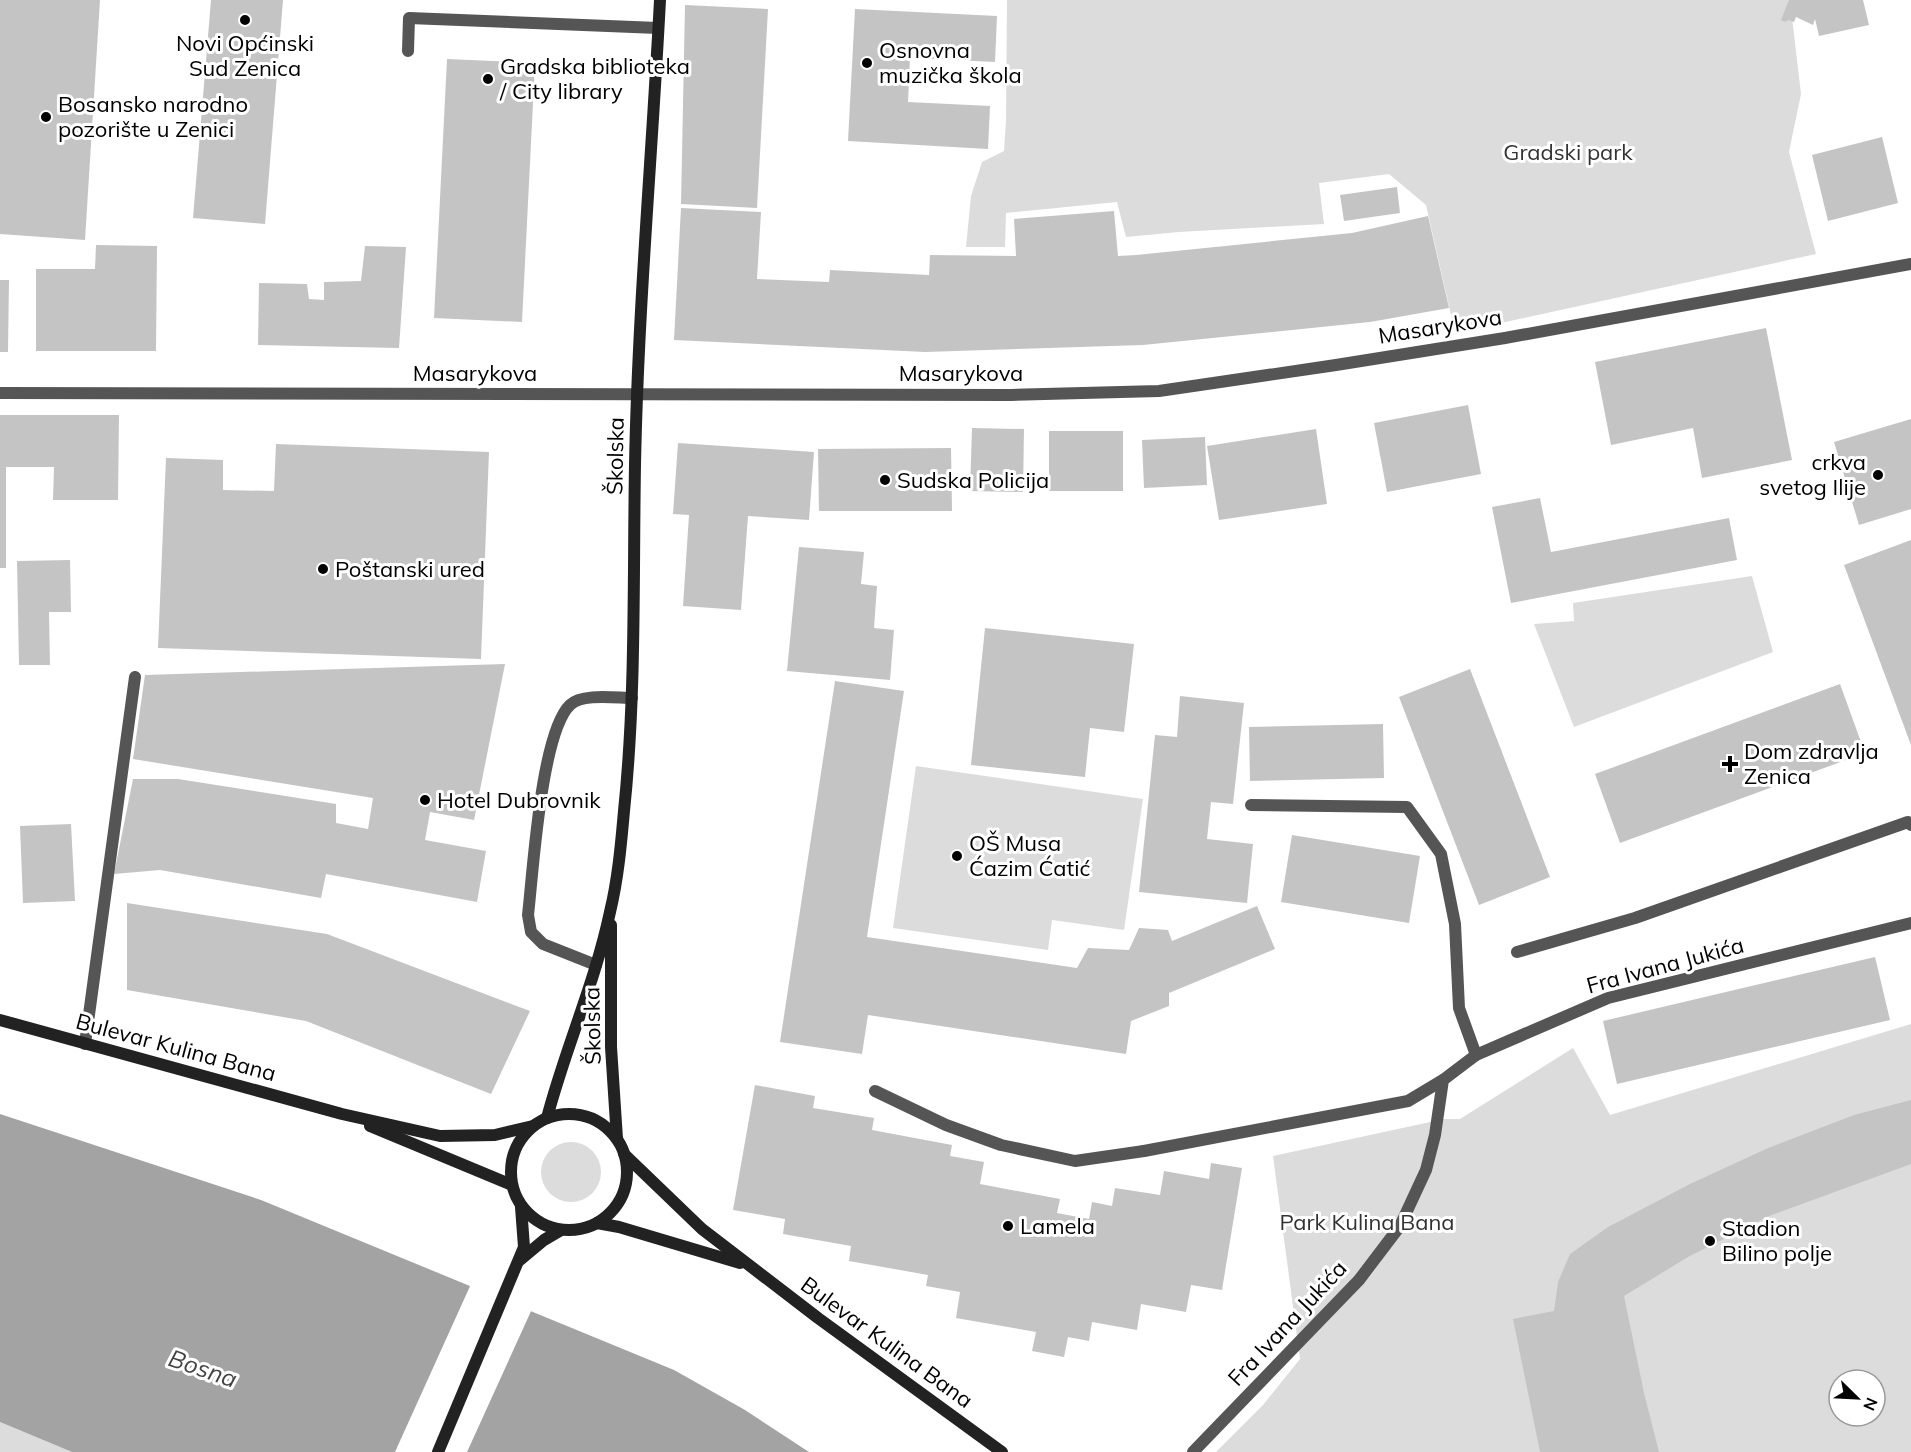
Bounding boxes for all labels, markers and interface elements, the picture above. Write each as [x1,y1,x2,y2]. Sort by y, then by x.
marker: Novi Općinski Sud Zenica [238,13,252,27]
place label: Novi Općinski Sud Zenica [176,29,314,82]
place label: Osnovna muzička škola [879,36,1022,89]
place label: Gradska biblioteka / City library [499,52,690,105]
marker: Osnovna muzička škola [860,56,874,70]
marker: Gradska biblioteka / City library [481,72,495,86]
place label: Bosansko narodno pozorište u Zenici [58,90,248,143]
marker: Bosansko narodno pozorište u Zenici [39,110,53,124]
park label: Gradski park [1503,138,1633,166]
street label: Masarykova [1376,302,1504,350]
street label: Masarykova [413,359,537,387]
street label: Masarykova [899,359,1023,387]
street label: Školska [600,417,630,495]
place label: crkva svetog Ilije [1759,448,1866,501]
place label: Sudska Policija [897,466,1049,494]
marker: crkva svetog Ilije [1871,468,1885,482]
marker: Sudska Policija [878,473,892,487]
place label: Poštanski ured [335,555,485,583]
marker: Poštanski ured [316,562,330,576]
place label: Dom zdravlja Zenica [1744,737,1879,790]
marker: Dom zdravlja Zenica [1721,755,1739,773]
place label: Hotel Dubrovnik [437,786,601,814]
marker: Hotel Dubrovnik [418,793,432,807]
place label: OŠ Musa Ćazim Ćatić [969,829,1090,882]
marker: OŠ Musa Ćazim Ćatić [950,849,964,863]
street label: Fra Ivana Jukića [1583,931,1747,999]
street label: Školska [577,987,607,1065]
street label: Bulevar Kulina Bana [73,1007,279,1087]
park label: Park Kulina Bana [1279,1208,1455,1236]
place label: Lamela [1020,1212,1095,1240]
place label: Stadion Bilino polje [1722,1214,1832,1267]
marker: Lamela [1001,1219,1015,1233]
marker: Stadion Bilino polje [1703,1234,1717,1248]
street label: Fra Ivana Jukića [1222,1254,1352,1392]
street label: Bulevar Kulina Bana [795,1270,979,1414]
water label: Bosna [165,1342,241,1394]
north arrow [1827,1368,1887,1428]
text: N [1859,1395,1882,1414]

